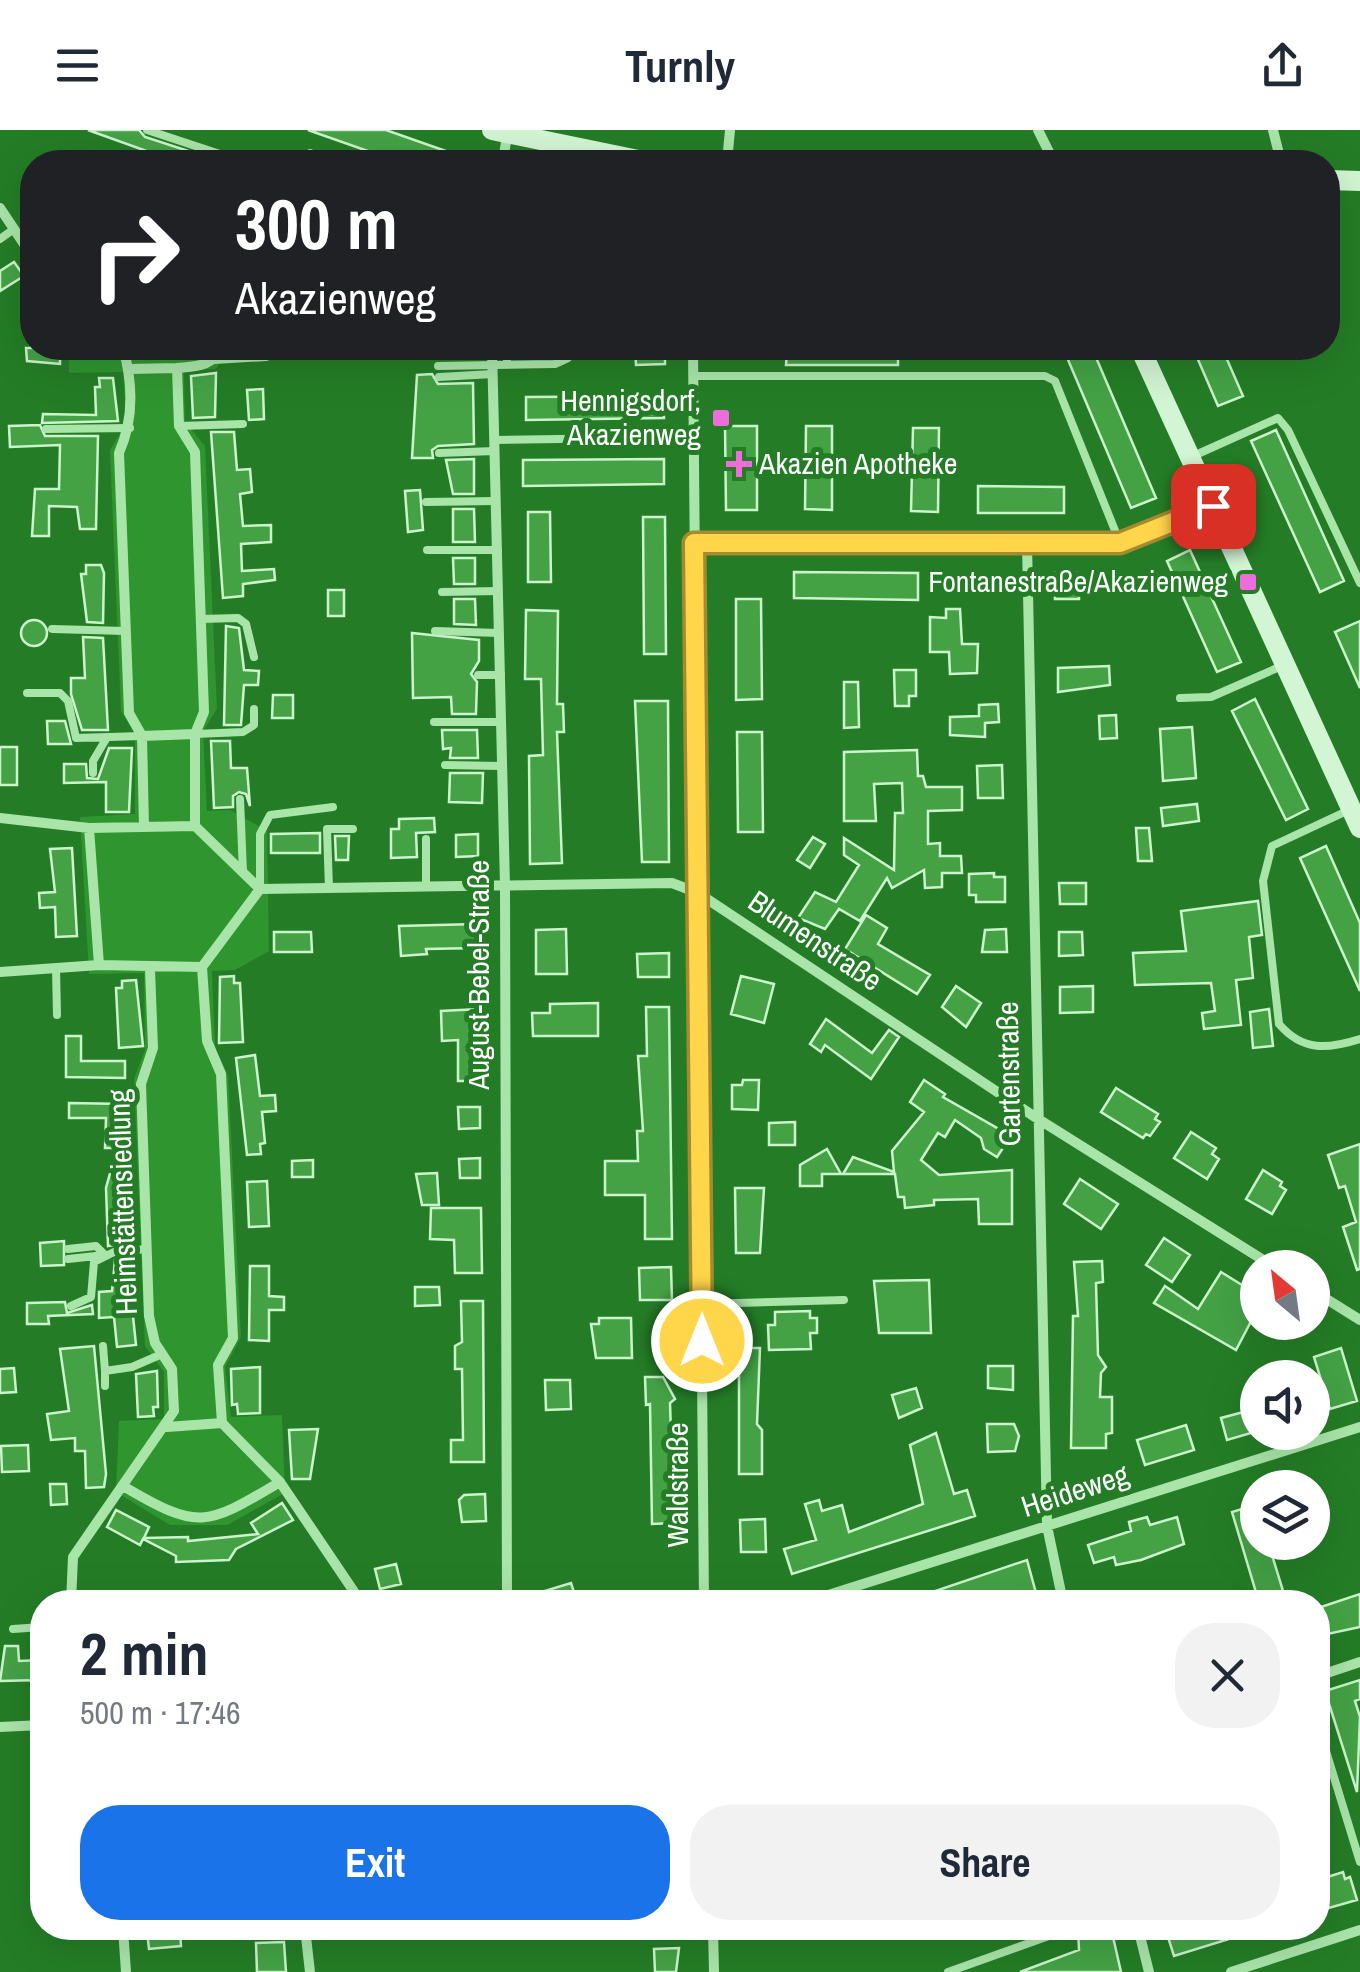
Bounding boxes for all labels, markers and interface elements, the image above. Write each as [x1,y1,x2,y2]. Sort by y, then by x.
text: Turnly [625,35,735,96]
icon: menu [50,38,105,93]
icon: share [1255,38,1310,93]
text: 300 m [235,177,398,271]
icon: right [70,190,200,320]
text: Akazienweg [235,267,436,328]
place label: Hennigsdorf, Akazienweg [560,380,701,454]
marker: Hennigsdorf, Akazienweg [710,407,732,429]
place label: Akazien Apotheke [758,443,957,483]
marker: Akazien Apotheke [728,453,750,475]
pin [1171,464,1256,549]
icon: arrive [1186,479,1241,534]
place label: Fontanestraße/Akazienweg [928,561,1228,601]
marker: Fontanestraße/Akazienweg [1237,571,1259,593]
street label: August-Bebel-Straße [458,860,498,1091]
street label: Blumenstraße [741,881,890,1000]
street label: Gartenstraße [987,1001,1029,1147]
street label: Heimstättensiedlung [98,1088,146,1315]
north arrow [1240,1250,1330,1340]
map controls [1240,1250,1330,1560]
position arrow [650,1289,754,1393]
button: sound [1240,1360,1330,1450]
street label: Waldstraße [657,1423,697,1547]
street label: Heideweg [1016,1454,1134,1526]
button: layers [1240,1470,1330,1560]
text: 2 min [80,1613,209,1694]
button: close [1175,1623,1280,1728]
text: 500 m · 17:46 [80,1691,240,1734]
button: Exit [80,1805,670,1920]
button: Share [690,1805,1280,1920]

